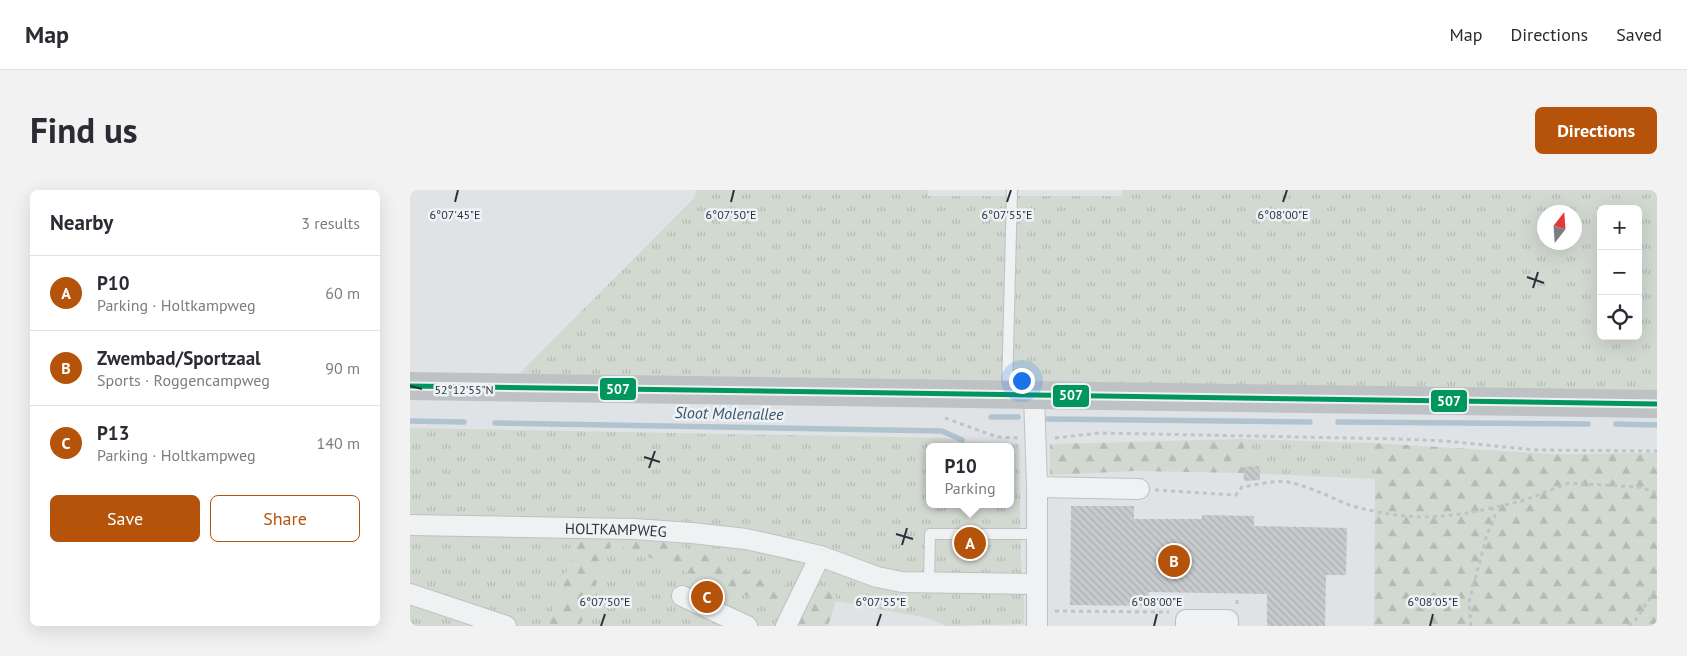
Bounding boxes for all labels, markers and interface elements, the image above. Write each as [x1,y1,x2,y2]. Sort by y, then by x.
text: Map [25,19,69,50]
text: Map [1450,23,1482,46]
text: Directions [1510,23,1588,46]
text: Saved [1616,23,1662,46]
text: Find us [30,107,138,153]
button: Directions [1535,107,1657,154]
north arrow [1537,205,1582,250]
map controls [1597,205,1642,340]
button: + [1597,205,1642,250]
text: 6°07'45"E [430,207,480,222]
text: 6°07'50"E [706,207,756,222]
text: 6°07'55"E [982,207,1032,222]
text: 6°08'00"E [1258,207,1308,222]
text: Nearby [50,209,113,236]
text: 3 results [301,213,360,233]
button: − [1597,250,1642,295]
text: P10 [97,271,129,295]
text: A [61,283,71,303]
text: 60 m [325,283,360,303]
text: Parking · Holtkampweg [97,295,256,315]
button: locate [1597,295,1642,340]
text: Zwembad/Sportzaal [97,346,261,370]
text: B [61,358,71,378]
text: 90 m [325,358,360,378]
your location [1009,368,1035,394]
text: Sports · Roggencampweg [97,370,270,390]
line badge: 507 [599,377,637,401]
text: 507 [606,380,630,398]
text: 52°12'55"N [434,382,494,397]
line badge: 507 [1052,384,1090,408]
text: 507 [1059,386,1083,404]
line badge: 507 [1430,389,1468,413]
text: 507 [1437,392,1461,410]
water label: Sloot Molenallee [674,402,784,424]
text: P13 [97,421,129,445]
text: C [62,433,70,453]
text: 140 m [317,433,360,453]
popup [926,443,1014,508]
text: Parking · Holtkampweg [97,445,256,465]
text: P10 [944,454,977,478]
text: Parking [944,478,996,498]
button: Save [50,495,200,542]
button: Share [210,495,360,542]
street label: HOLTKAMPWEG [565,518,668,541]
pin: A [954,524,986,562]
pin: B [1158,542,1190,580]
pin: C [691,578,723,616]
text: 6°07'50"E [580,594,630,609]
text: 6°07'55"E [856,594,906,609]
text: 6°08'00"E [1132,594,1182,609]
text: 6°08'05"E [1408,594,1458,609]

